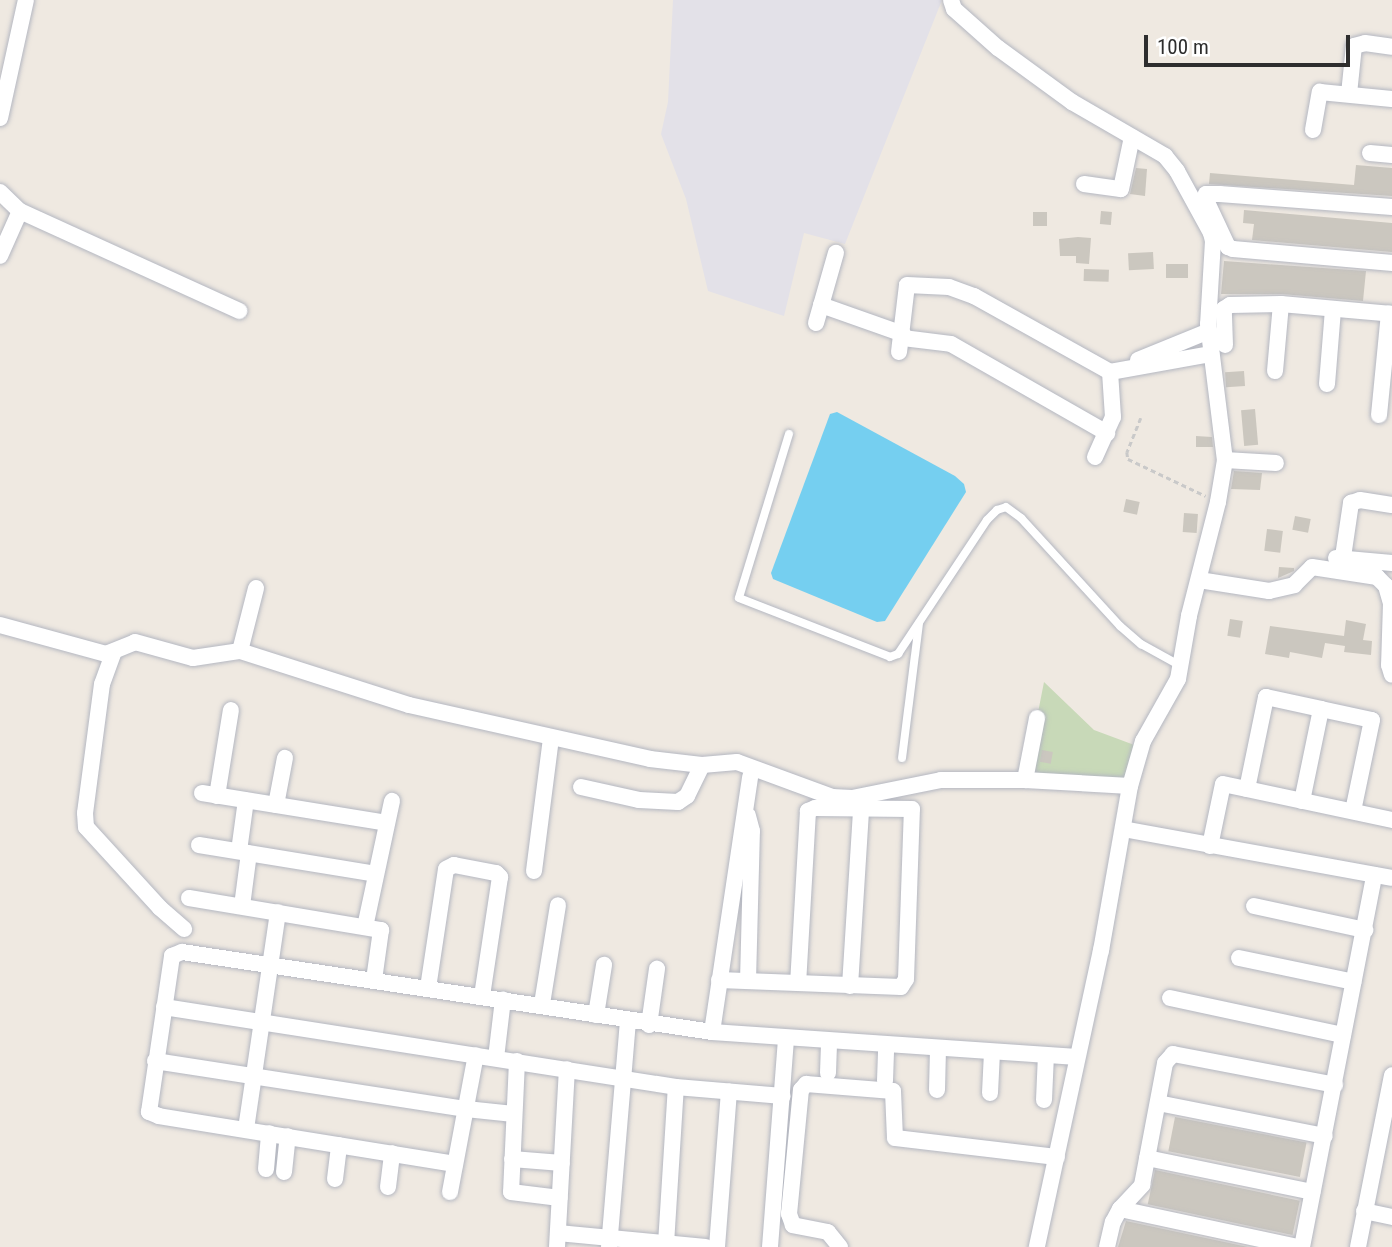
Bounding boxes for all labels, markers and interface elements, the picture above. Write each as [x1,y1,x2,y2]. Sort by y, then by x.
scale bar [1147,21,1354,65]
text: 100 m [1157,35,1209,59]

